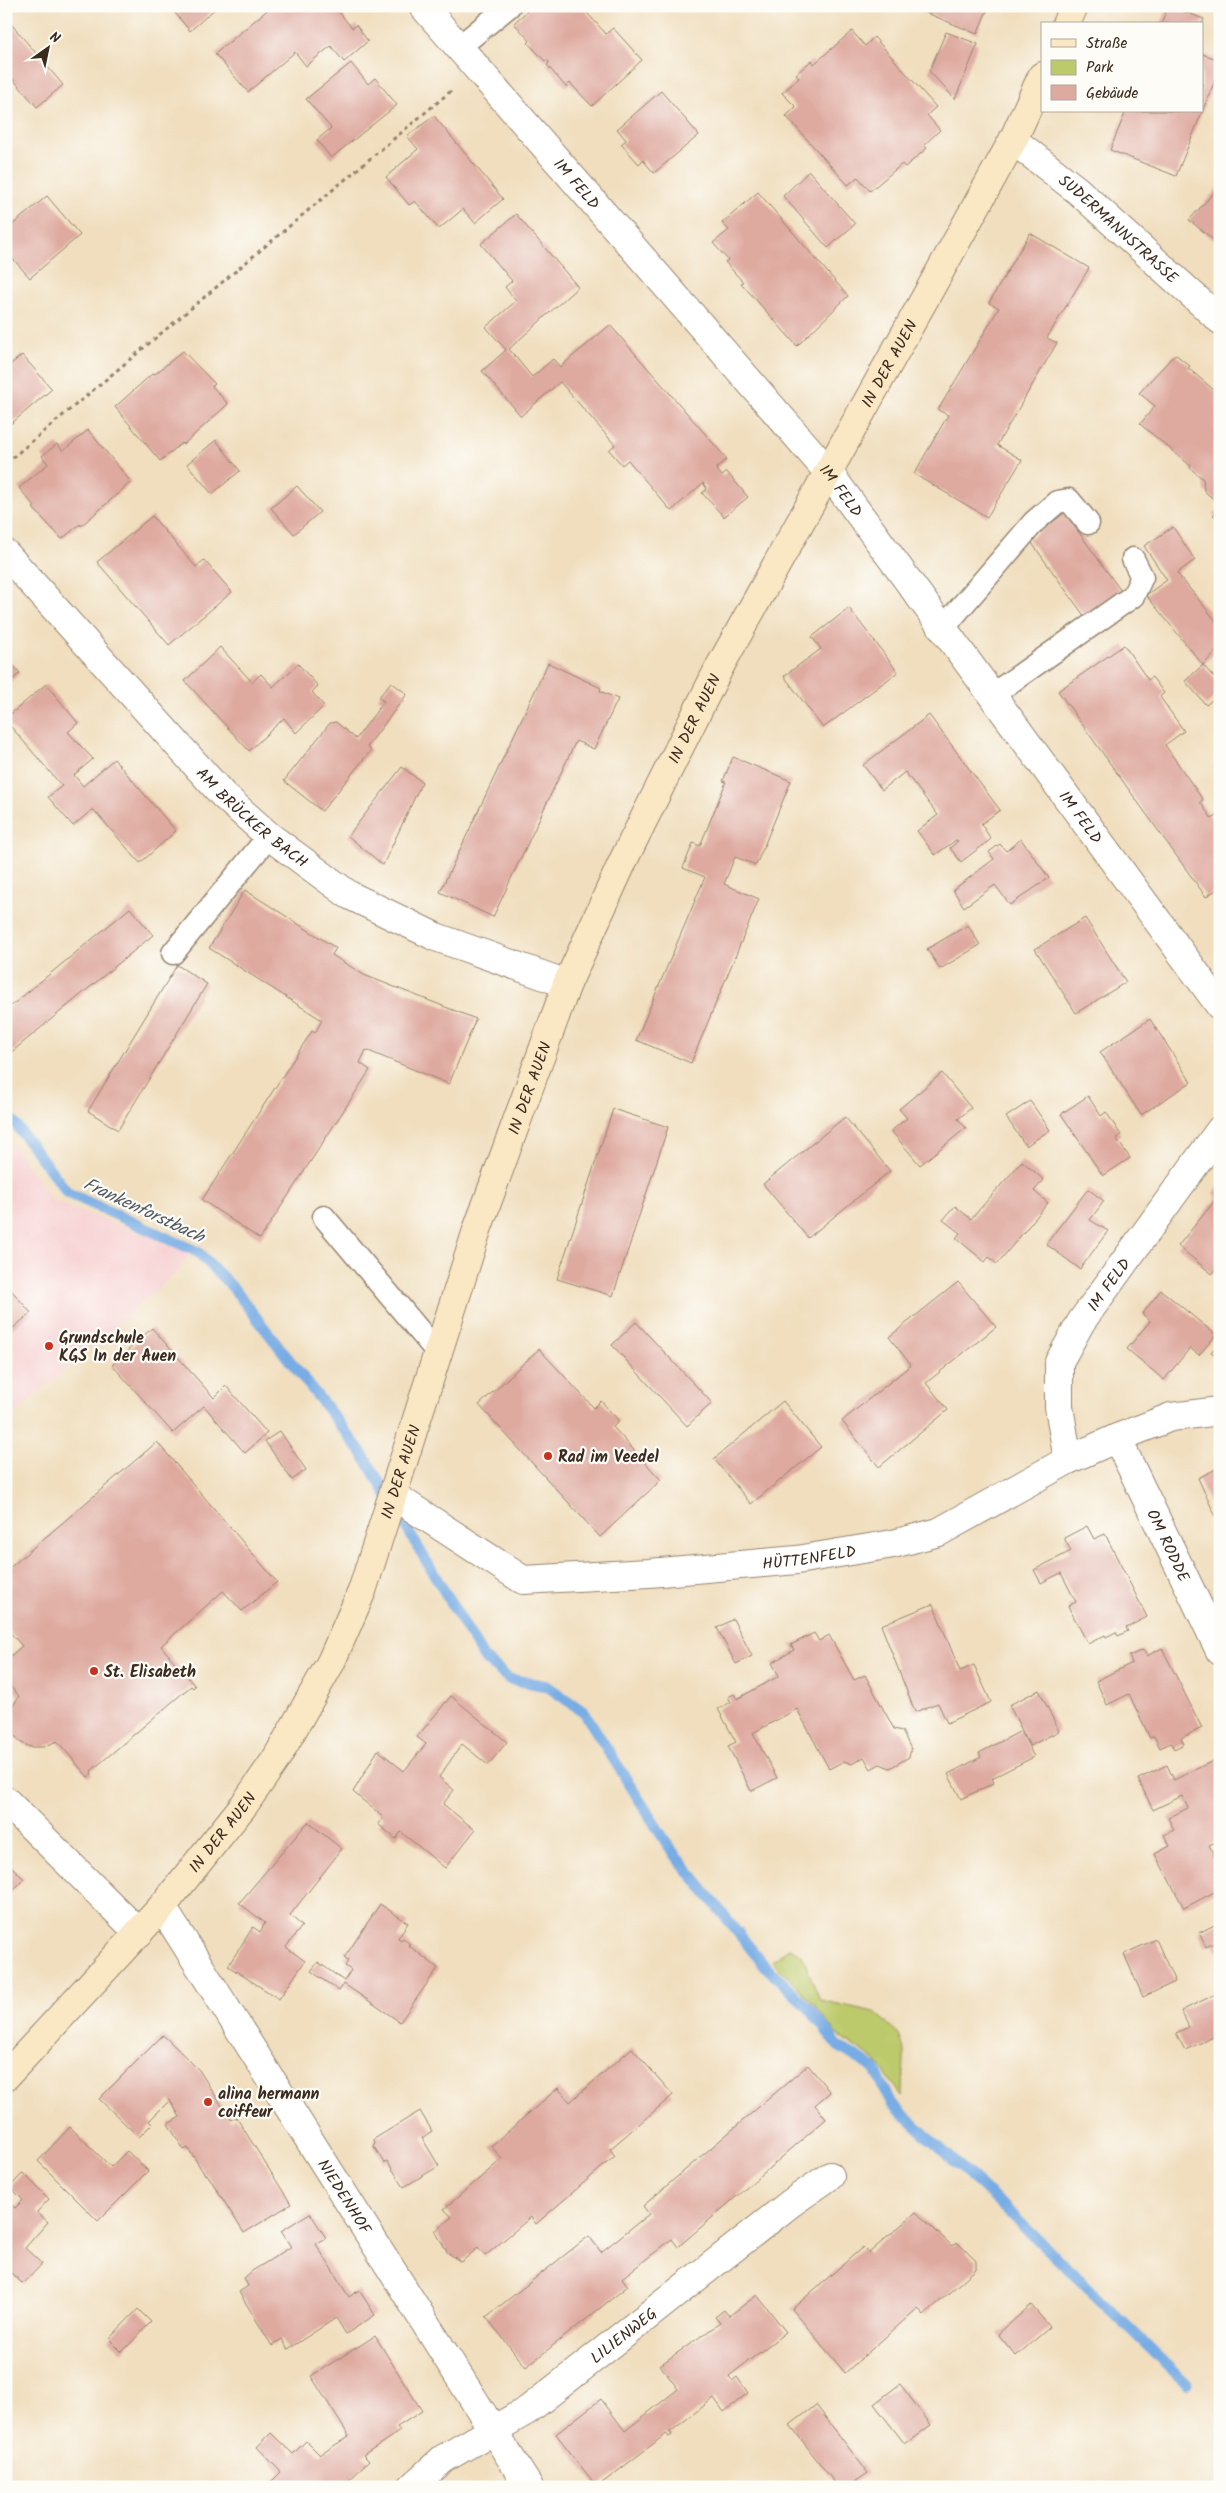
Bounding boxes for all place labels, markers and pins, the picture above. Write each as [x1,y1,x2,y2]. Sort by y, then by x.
place label: Grundschule KGS In der Auen [59,1326,176,1369]
marker: Grundschule KGS In der Auen [43,1340,55,1352]
place label: Rad im Veedel [558,1445,660,1470]
marker: Rad im Veedel [542,1450,554,1462]
place label: St. Elisabeth [104,1660,196,1685]
marker: St. Elisabeth [88,1665,100,1677]
place label: alina hermann coiffeur [218,2082,319,2125]
marker: alina hermann coiffeur [202,2096,214,2108]

